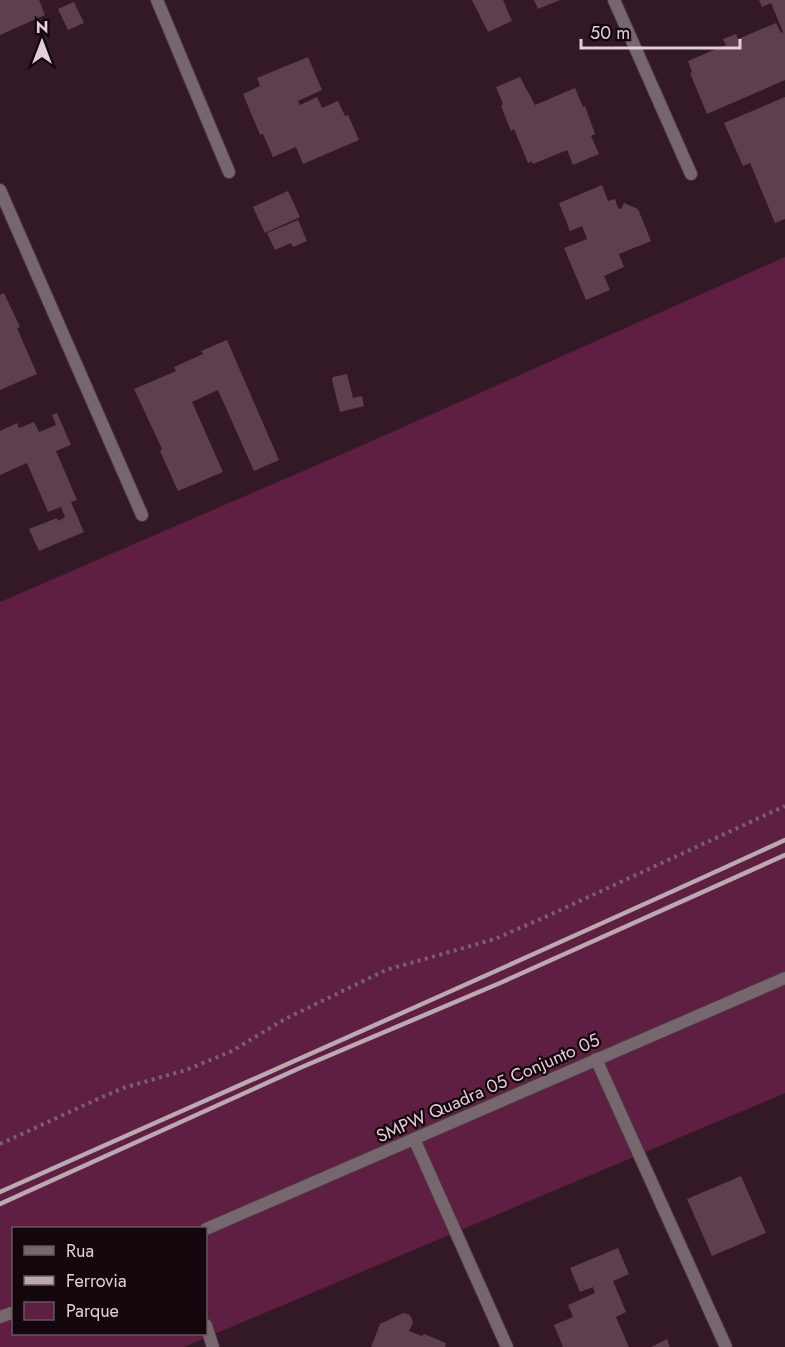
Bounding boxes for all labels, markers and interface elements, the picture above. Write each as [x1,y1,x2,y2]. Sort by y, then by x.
north arrow [12,12,72,72]
scale bar [581,12,740,50]
text: N [36,16,48,39]
text: 50 m [590,20,630,46]
street label: SMPW Quadra 05 Conjunto 05 [372,1027,604,1149]
legend [12,1227,207,1335]
text: Rua [66,1238,94,1264]
text: Ferrovia [66,1268,127,1294]
text: Parque [66,1298,119,1324]

